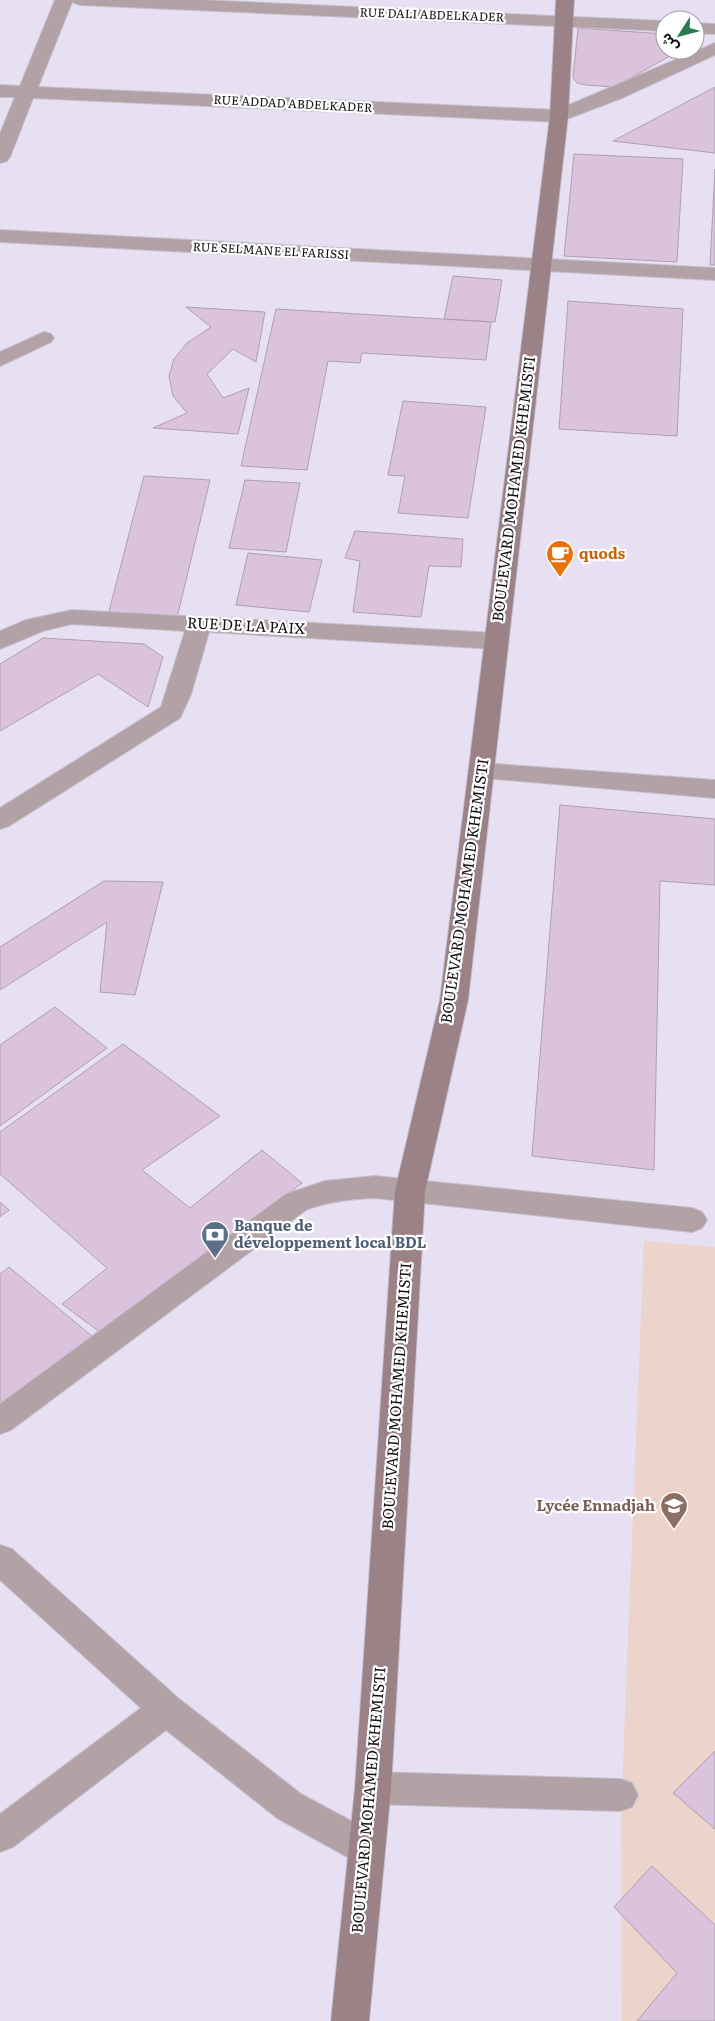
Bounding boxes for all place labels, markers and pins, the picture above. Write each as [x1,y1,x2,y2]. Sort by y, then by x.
cafe icon: quods [545,539,575,578]
place label: quods [579,541,626,564]
place label: Banque de développement local BDL [234,1213,427,1253]
bank icon: Banque de développement local BDL [200,1220,230,1259]
school or university icon: Lycée Ennadjah [659,1491,689,1530]
place label: Lycée Ennadjah [536,1493,655,1516]

